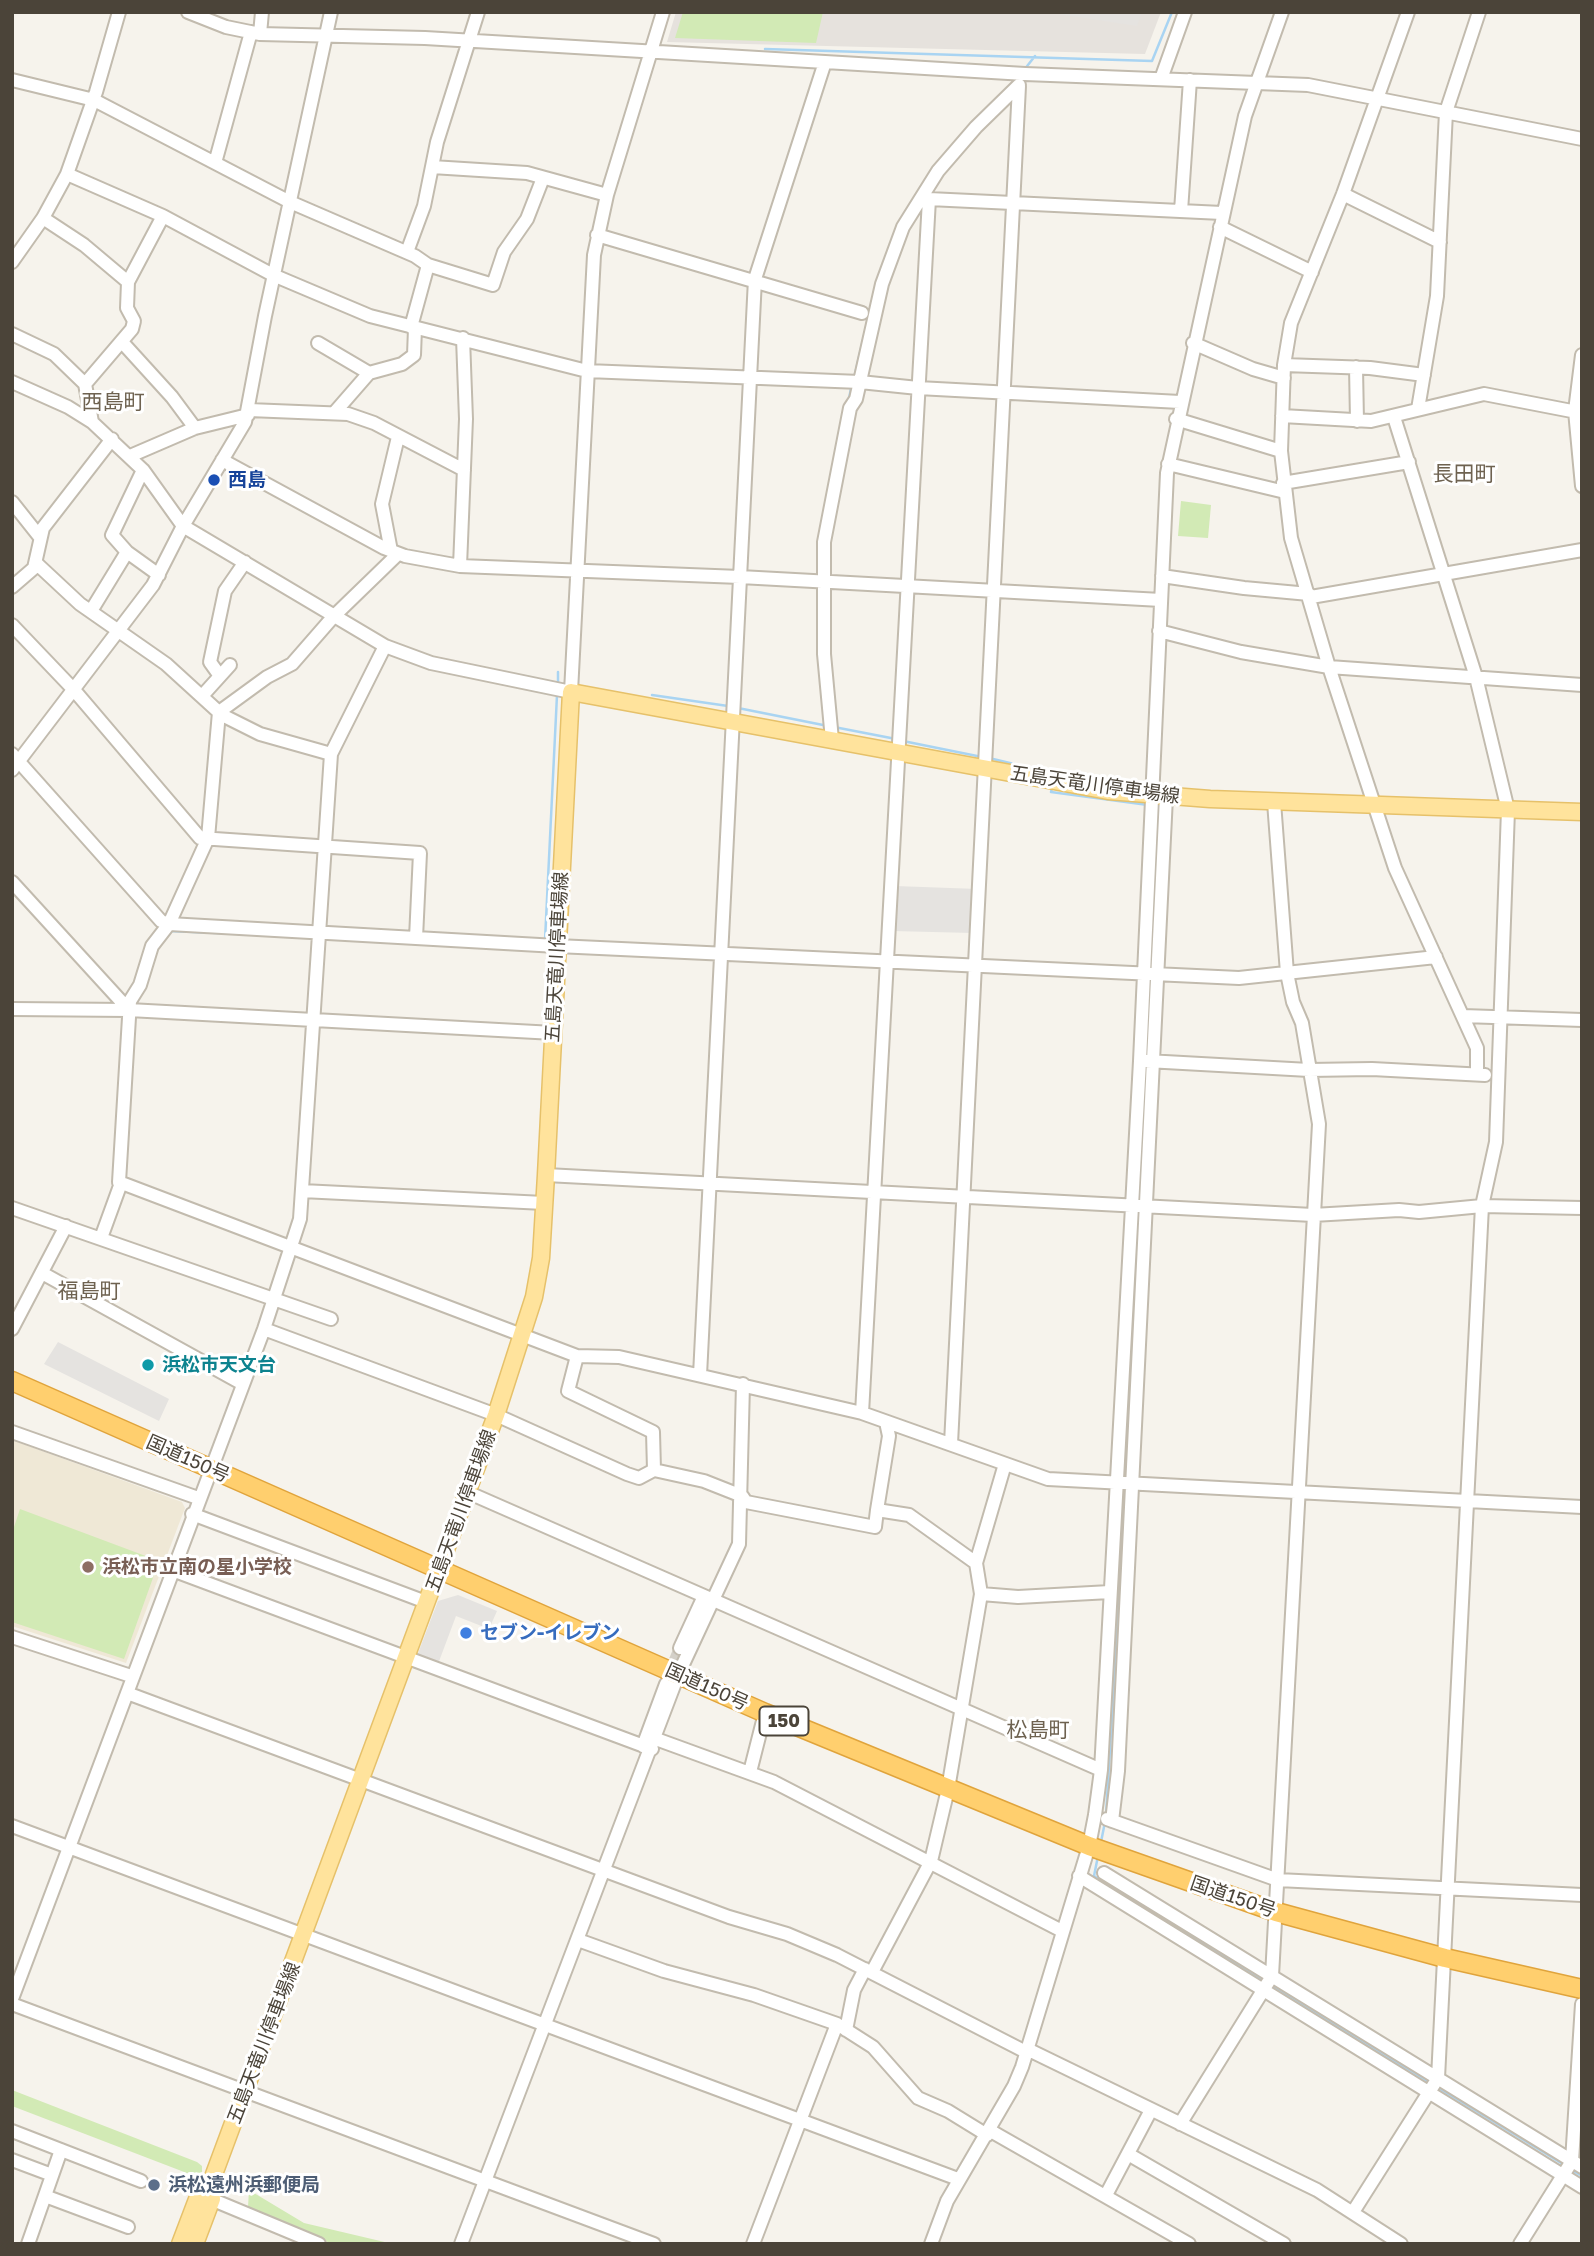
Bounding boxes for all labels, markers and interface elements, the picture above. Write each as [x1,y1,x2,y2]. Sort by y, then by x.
district label: 西島町 [82,389,144,415]
district label: 長田町 [1433,461,1495,487]
place label: 西島 [228,469,266,491]
marker: 西島 [206,472,222,488]
street label: 五島天竜川停車場線 [1009,762,1181,808]
street label: 五島天竜川停車場線 [541,871,573,1043]
district label: 福島町 [58,1278,120,1304]
place label: 浜松市天文台 [162,1354,276,1376]
marker: 浜松市天文台 [140,1357,156,1373]
street label: 五島天竜川停車場線 [421,1427,501,1595]
street label: 国道150号 [143,1430,233,1488]
place label: 浜松市立南の星小学校 [102,1556,292,1578]
marker: 浜松市立南の星小学校 [80,1559,96,1575]
place label: セブン-イレブン [480,1622,620,1644]
marker: セブン-イレブン [458,1625,474,1641]
street label: 国道150号 [662,1658,752,1716]
road number: 150 [760,1706,808,1736]
district label: 松島町 [1007,1717,1069,1743]
street label: 国道150号 [1187,1872,1279,1922]
street label: 五島天竜川停車場線 [223,1959,305,2127]
place label: 浜松遠州浜郵便局 [168,2174,320,2196]
marker: 浜松遠州浜郵便局 [146,2177,162,2193]

